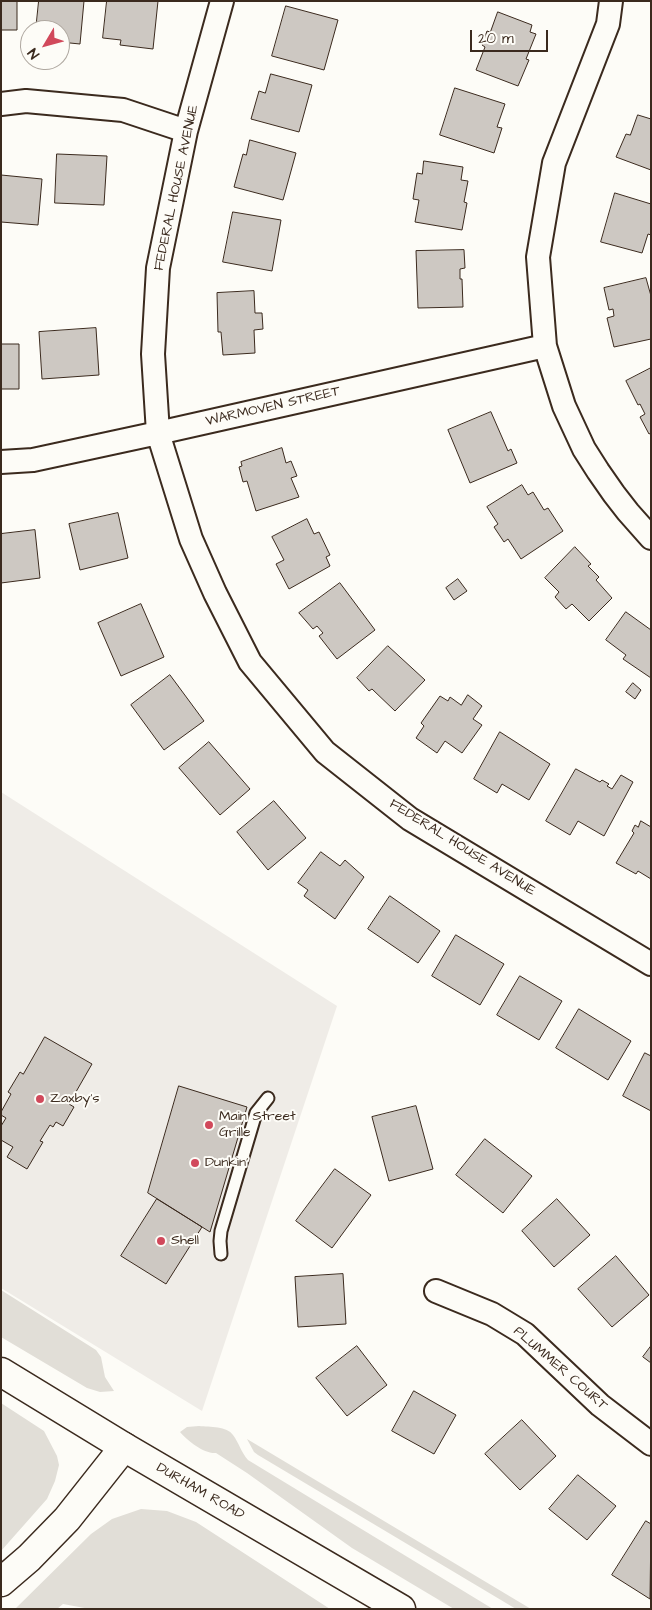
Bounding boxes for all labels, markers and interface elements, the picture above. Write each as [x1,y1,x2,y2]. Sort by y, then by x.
north arrow [20,20,70,70]
scale bar [472,20,550,52]
text: 20 m [478,28,514,49]
text: N [23,44,44,63]
street label: FEDERAL HOUSE AVENUE [151,104,203,272]
street label: WARMOVEN STREET [204,383,342,431]
street label: FEDERAL HOUSE AVENUE [386,796,538,900]
place label: Zaxby's [50,1091,100,1107]
marker: Zaxby's [34,1093,46,1105]
place label: Main Street Grille [219,1109,296,1142]
marker: Main Street Grille [203,1119,215,1131]
place label: Dunkin' [205,1155,248,1171]
marker: Dunkin' [189,1157,201,1169]
place label: Shell [171,1233,199,1249]
marker: Shell [155,1235,167,1247]
street label: PLUMMER COURT [509,1324,611,1414]
street label: DURHAM ROAD [153,1460,247,1524]

